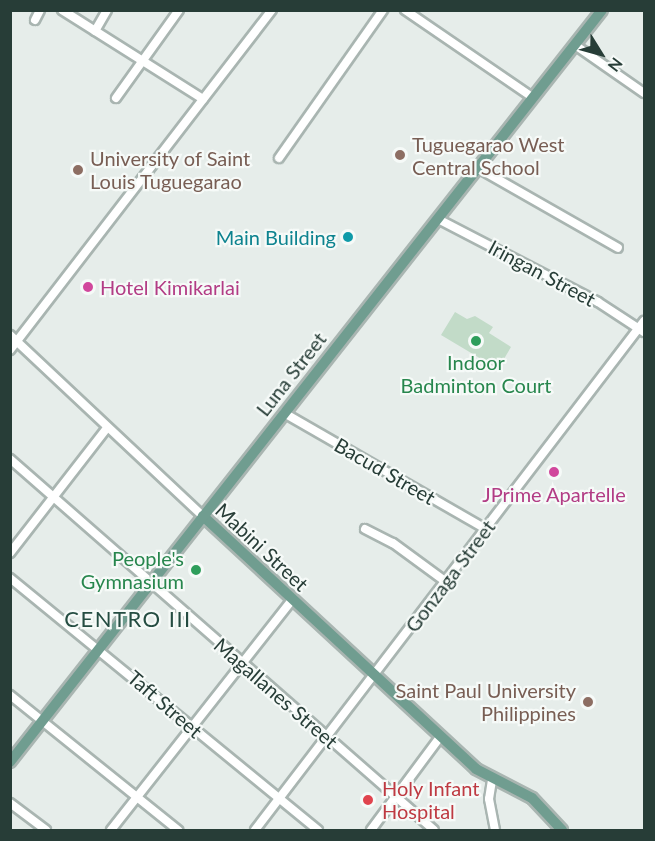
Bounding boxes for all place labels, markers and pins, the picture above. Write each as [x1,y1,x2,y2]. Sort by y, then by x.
place label: Tuguegarao West Central School [412,132,565,179]
place label: University of Saint Louis Tuguegarao [90,146,251,193]
marker: Tuguegarao West Central School [393,148,407,162]
marker: University of Saint Louis Tuguegarao [71,163,85,177]
place label: Main Building [216,225,336,249]
marker: Main Building [341,230,355,244]
place label: Hotel Kimikarlai [100,275,240,299]
marker: Hotel Kimikarlai [81,280,95,294]
marker: Indoor Badminton Court [469,334,483,348]
place label: Indoor Badminton Court [400,350,552,397]
marker: JPrime Apartelle [547,465,561,479]
place label: JPrime Apartelle [482,482,626,506]
place label: People's Gymnasium [81,546,184,593]
marker: People's Gymnasium [189,563,203,577]
place label: Saint Paul University Philippines [395,678,576,725]
marker: Saint Paul University Philippines [581,695,595,709]
place label: Holy Infant Hospital [382,777,480,824]
marker: Holy Infant Hospital [359,791,377,809]

